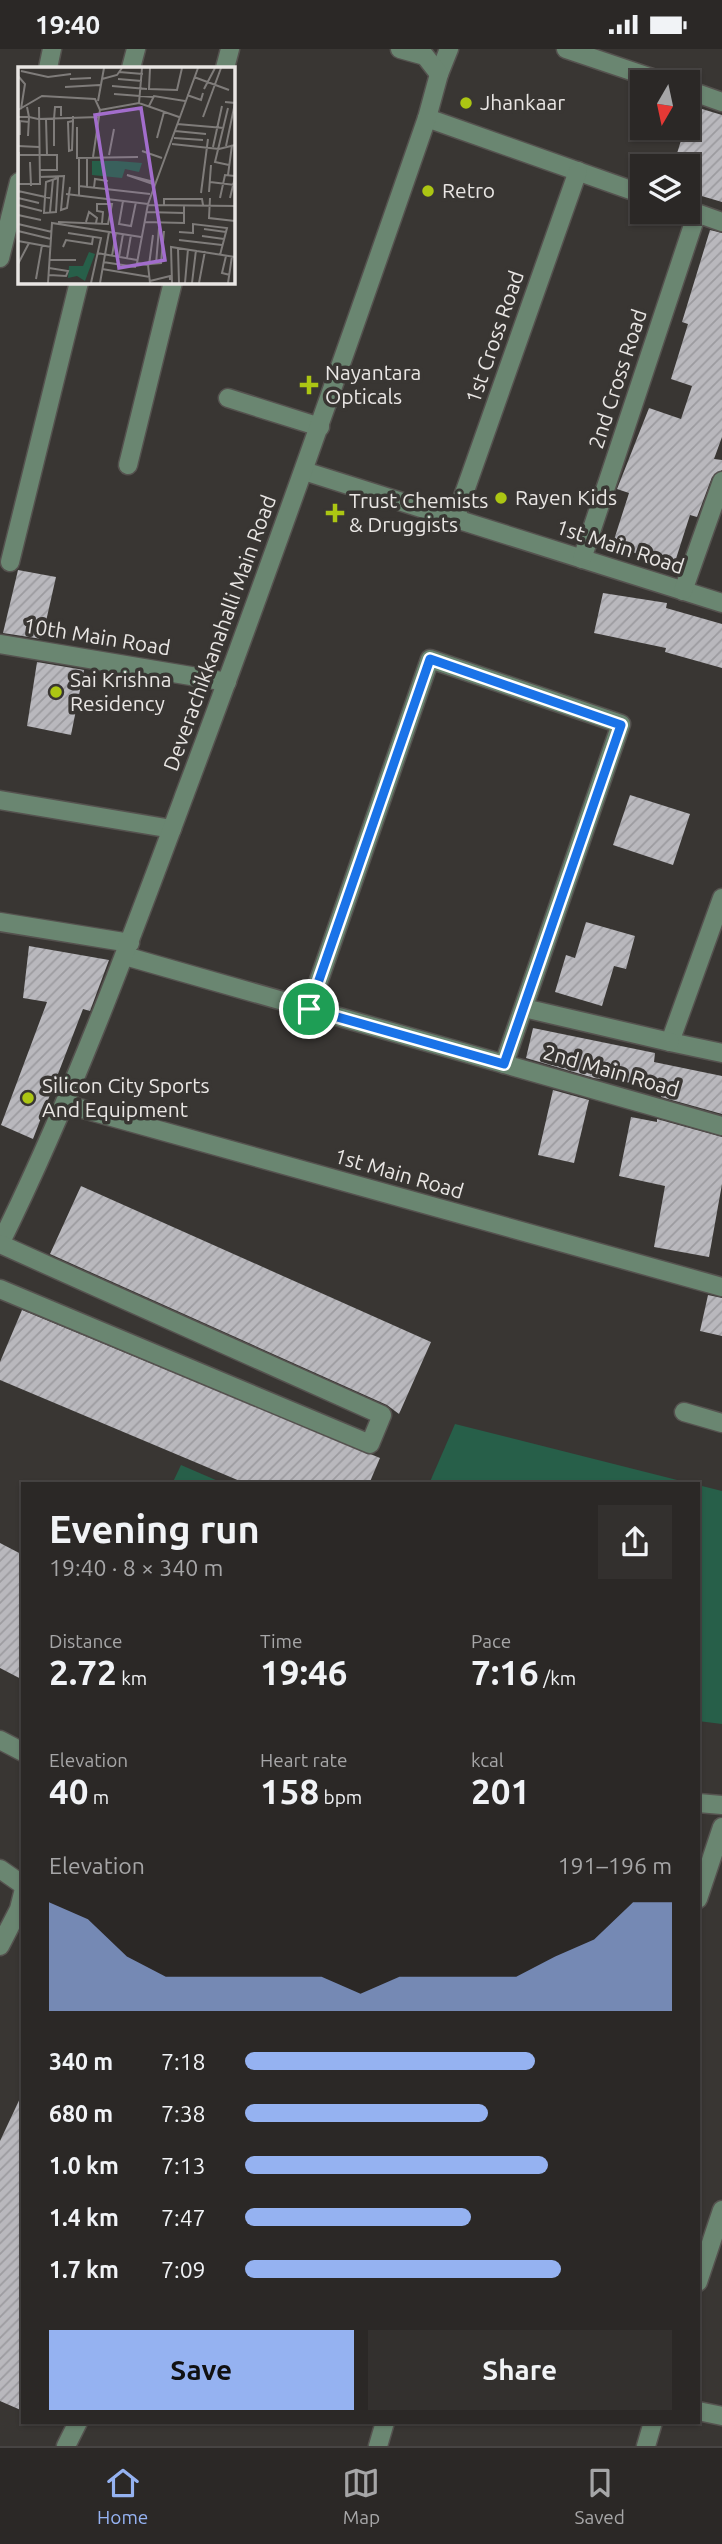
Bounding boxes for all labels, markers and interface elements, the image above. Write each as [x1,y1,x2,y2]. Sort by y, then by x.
text: 19:40 [35,10,100,39]
inset map [18,67,234,283]
north arrow [630,70,700,140]
map controls [630,70,700,224]
place label: Jhankaar [480,90,565,114]
marker: Jhankaar [458,95,474,111]
button: layers [630,154,700,224]
place label: Retro [442,178,495,202]
marker: Retro [420,183,436,199]
street label: 1st Cross Road [460,267,528,406]
street label: 2nd Cross Road [583,306,651,452]
place label: Nayantara Opticals [325,360,421,408]
marker: Nayantara Opticals [299,375,319,395]
place label: Rayen Kids [515,485,617,509]
place label: Trust Chemists & Druggists [349,488,488,536]
marker: Rayen Kids [493,490,509,506]
street label: Deverachikkanahalli Main Road [158,492,280,774]
marker: Trust Chemists & Druggists [327,505,343,521]
street label: 1st Main Road [553,514,687,578]
street label: 10th Main Road [22,613,172,659]
place label: Sai Krishna Residency [70,667,171,715]
marker: Sai Krishna Residency [48,684,64,700]
pin [279,979,339,1039]
icon: arrive [290,990,328,1028]
street label: 2nd Main Road [541,1039,682,1101]
place label: Silicon City Sports And Equipment [42,1073,210,1121]
marker: Silicon City Sports And Equipment [20,1090,36,1106]
street label: 1st Main Road [332,1143,467,1203]
button: share [598,1505,672,1579]
text: Evening run [49,1508,260,1550]
text: 19:40 · 8 × 340 m [49,1555,223,1580]
text: Distance [49,1630,123,1652]
text: Time [260,1630,302,1652]
text: Pace [471,1630,511,1652]
text: 2.72 [49,1652,117,1692]
text: 19:46 [260,1652,348,1692]
text: 7:16 [471,1652,539,1692]
text: km [117,1667,147,1689]
text: /km [539,1667,576,1689]
text: Elevation [49,1749,128,1771]
text: Heart rate [260,1749,347,1771]
text: kcal [471,1749,504,1771]
text: 40 [49,1771,88,1811]
text: 158 [260,1771,319,1811]
text: 201 [471,1771,530,1811]
text: m [88,1786,109,1808]
text: bpm [319,1786,362,1808]
text: Elevation [49,1853,145,1878]
text: 191–196 m [558,1853,672,1878]
text: 340 m [49,2049,113,2074]
text: 7:18 [161,2049,206,2074]
text: 680 m [49,2101,113,2126]
text: 7:38 [161,2101,206,2126]
text: 1.0 km [49,2153,119,2178]
text: 7:13 [161,2153,206,2178]
text: 1.4 km [49,2205,119,2230]
text: 7:47 [161,2205,206,2230]
text: 1.7 km [49,2257,119,2282]
text: 7:09 [161,2257,206,2282]
button: Save [49,2330,354,2410]
button: Share [368,2330,672,2410]
tab: Home [97,2464,148,2528]
tab: Map [342,2464,380,2528]
tab: Saved [574,2464,625,2528]

